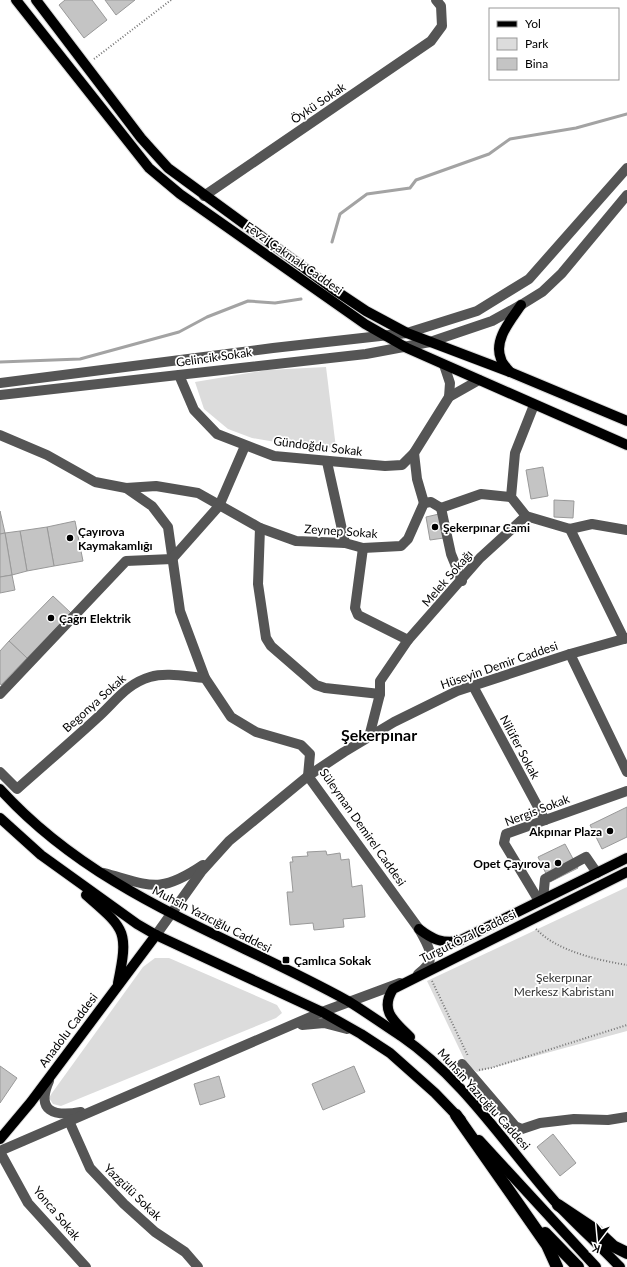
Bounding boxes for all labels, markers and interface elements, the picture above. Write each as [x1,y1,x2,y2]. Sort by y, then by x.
legend [489,8,619,80]
text: Yol [525,16,541,31]
text: Park [525,36,549,51]
text: Bina [525,56,548,71]
street label: Öykü Sokak [288,79,349,127]
street label: Fevzi Çakmak Caddesi [242,218,346,298]
street label: Gelincik Sokak [175,344,254,370]
street label: Gündoğdu Sokak [273,433,364,459]
place label: Şekerpınar Cami [443,520,530,535]
street label: Zeynep Sokak [304,521,379,541]
marker: Şekerpınar Cami [430,522,440,532]
place label: Çayırova Kaymakamlığı [78,524,153,553]
marker: Çayırova Kaymakamlığı [65,533,75,543]
street label: Melek Sokağı [418,547,476,609]
place label: Çağrı Elektrik [59,611,131,626]
marker: Çağrı Elektrik [46,613,56,623]
street label: Hüseyin Demir Caddesi [438,638,560,692]
street label: Begonya Sokak [59,670,129,735]
street label: Nilüfer Sokak [497,712,544,782]
district label: Şekerpınar [341,725,417,744]
street label: Süleyman Demirel Caddesi [317,765,409,889]
street label: Nergis Sokak [502,790,572,829]
place label: Akpınar Plaza [528,824,602,839]
marker: Akpınar Plaza [605,826,615,836]
place label: Opet Çayırova [473,856,550,871]
marker: Opet Çayırova [553,858,563,868]
street label: Muhsin Yazıcığlu Caddesi [150,882,274,956]
street label: Turgut Özal Caddesi [417,906,519,966]
place label: Çamlıca Sokak [294,953,372,968]
marker: Çamlıca Sokak [281,955,291,965]
park label: Şekerpınar Merkesz Kabristanı [514,970,614,999]
street label: Anadolu Caddesi [35,990,101,1070]
street label: Muhsin Yazıcığlu Caddesi [434,1045,534,1153]
street label: Yazgülü Sokak [101,1161,166,1224]
street label: Yonca Sokak [30,1183,84,1244]
north arrow [579,1219,619,1259]
text: K [590,1242,602,1256]

